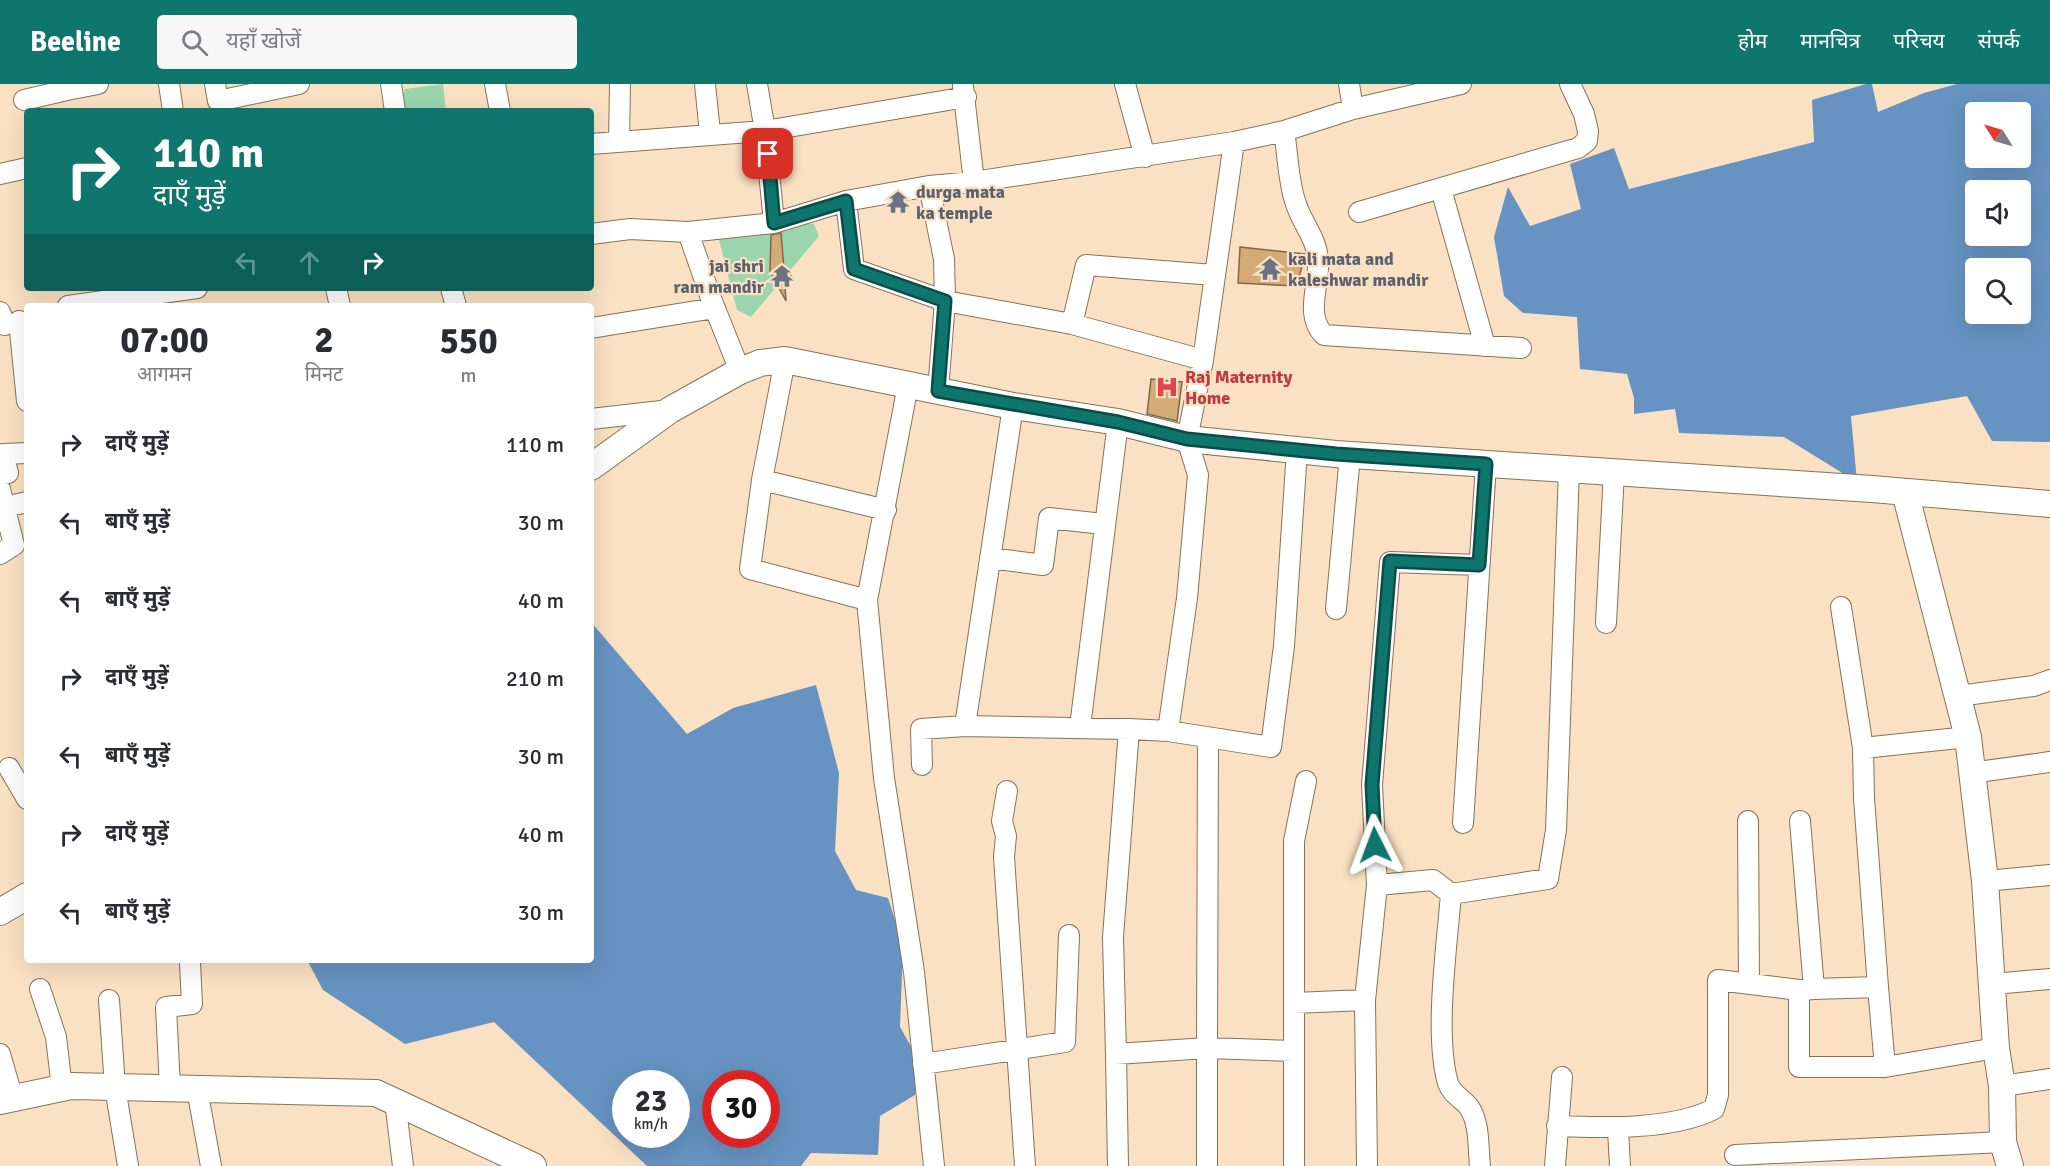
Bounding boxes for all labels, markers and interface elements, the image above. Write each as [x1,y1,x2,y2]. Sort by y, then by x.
search box [157,15,577,69]
text: Beeline [30,25,121,59]
icon: search [178,26,211,59]
text: यहाँ खोजें [226,27,301,54]
text: होम [1738,28,1767,54]
text: मानचित्र [1800,28,1860,54]
text: परिचय [1893,28,1945,54]
text: संपर्क [1978,28,2020,54]
north arrow [1965,102,2031,168]
map controls [1965,102,2031,324]
text: 110 m [153,128,264,179]
pin [742,128,793,179]
icon: right [54,132,132,210]
icon: arrive [751,137,784,170]
text: दाएँ मुड़ें [153,179,226,212]
button: sound [1965,180,2031,246]
place label: durga mata ka temple [916,181,1005,224]
temple icon: durga mata ka temple [885,189,911,215]
icon: left [230,246,263,279]
icon: ahead [293,246,326,279]
icon: right [356,246,389,279]
place label: kali mata and kaleshwar mandir [1288,248,1429,291]
place label: jai shri ram mandir [673,255,765,298]
temple icon: kali mata and kaleshwar mandir [1257,256,1283,282]
button: search [1965,258,2031,324]
temple icon: jai shri ram mandir [769,263,795,289]
text: 07:00 [120,318,209,363]
text: 2 [314,318,334,363]
text: 550 [439,319,498,364]
text: आगमन [137,362,192,387]
text: मिनट [305,362,343,387]
text: m [461,363,477,388]
place label: Raj Maternity Home [1185,366,1293,409]
hospital icon: Raj Maternity Home [1154,374,1180,400]
icon: right [54,428,87,461]
text: दाएँ मुड़ें [105,429,169,456]
text: 110 m [506,431,564,458]
icon: left [54,506,87,539]
text: बाएँ मुड़ें [105,507,170,534]
text: 30 m [518,509,564,536]
icon: left [54,584,87,617]
text: बाएँ मुड़ें [105,585,170,612]
text: 40 m [518,587,564,614]
icon: right [54,662,87,695]
text: दाएँ मुड़ें [105,663,169,690]
text: 210 m [506,665,564,692]
icon: left [54,740,87,773]
text: बाएँ मुड़ें [105,741,170,768]
text: 30 m [518,743,564,770]
position arrow [1343,813,1407,877]
icon: right [54,818,87,851]
text: दाएँ मुड़ें [105,819,169,846]
text: 40 m [518,821,564,848]
icon: left [54,896,87,929]
text: बाएँ मुड़ें [105,897,170,924]
text: 30 m [518,899,564,926]
speed limit sign: 30 [702,1070,780,1148]
text: 23 [635,1083,667,1120]
text: km/h [634,1115,668,1133]

